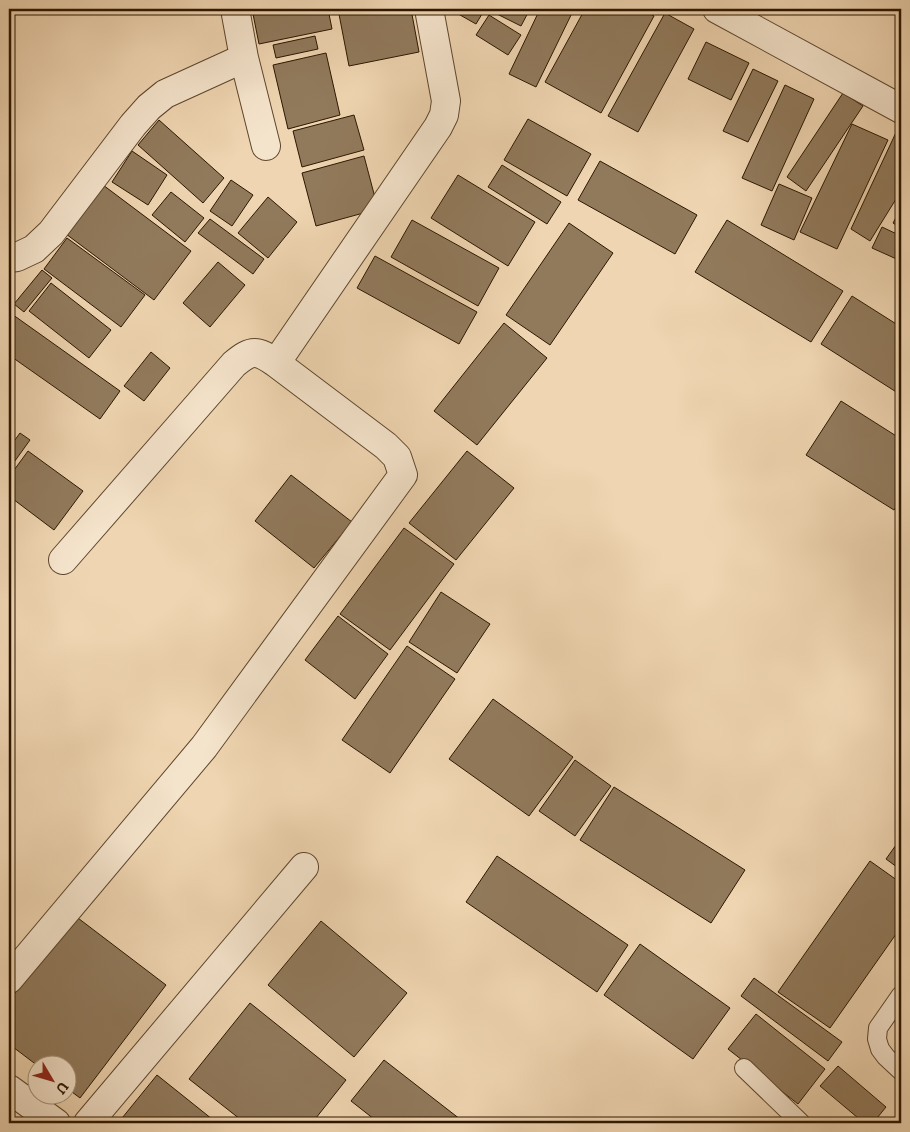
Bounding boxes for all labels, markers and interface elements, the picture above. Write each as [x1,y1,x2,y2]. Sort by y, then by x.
north arrow [28,1054,78,1104]
text: U [51,1078,72,1097]

